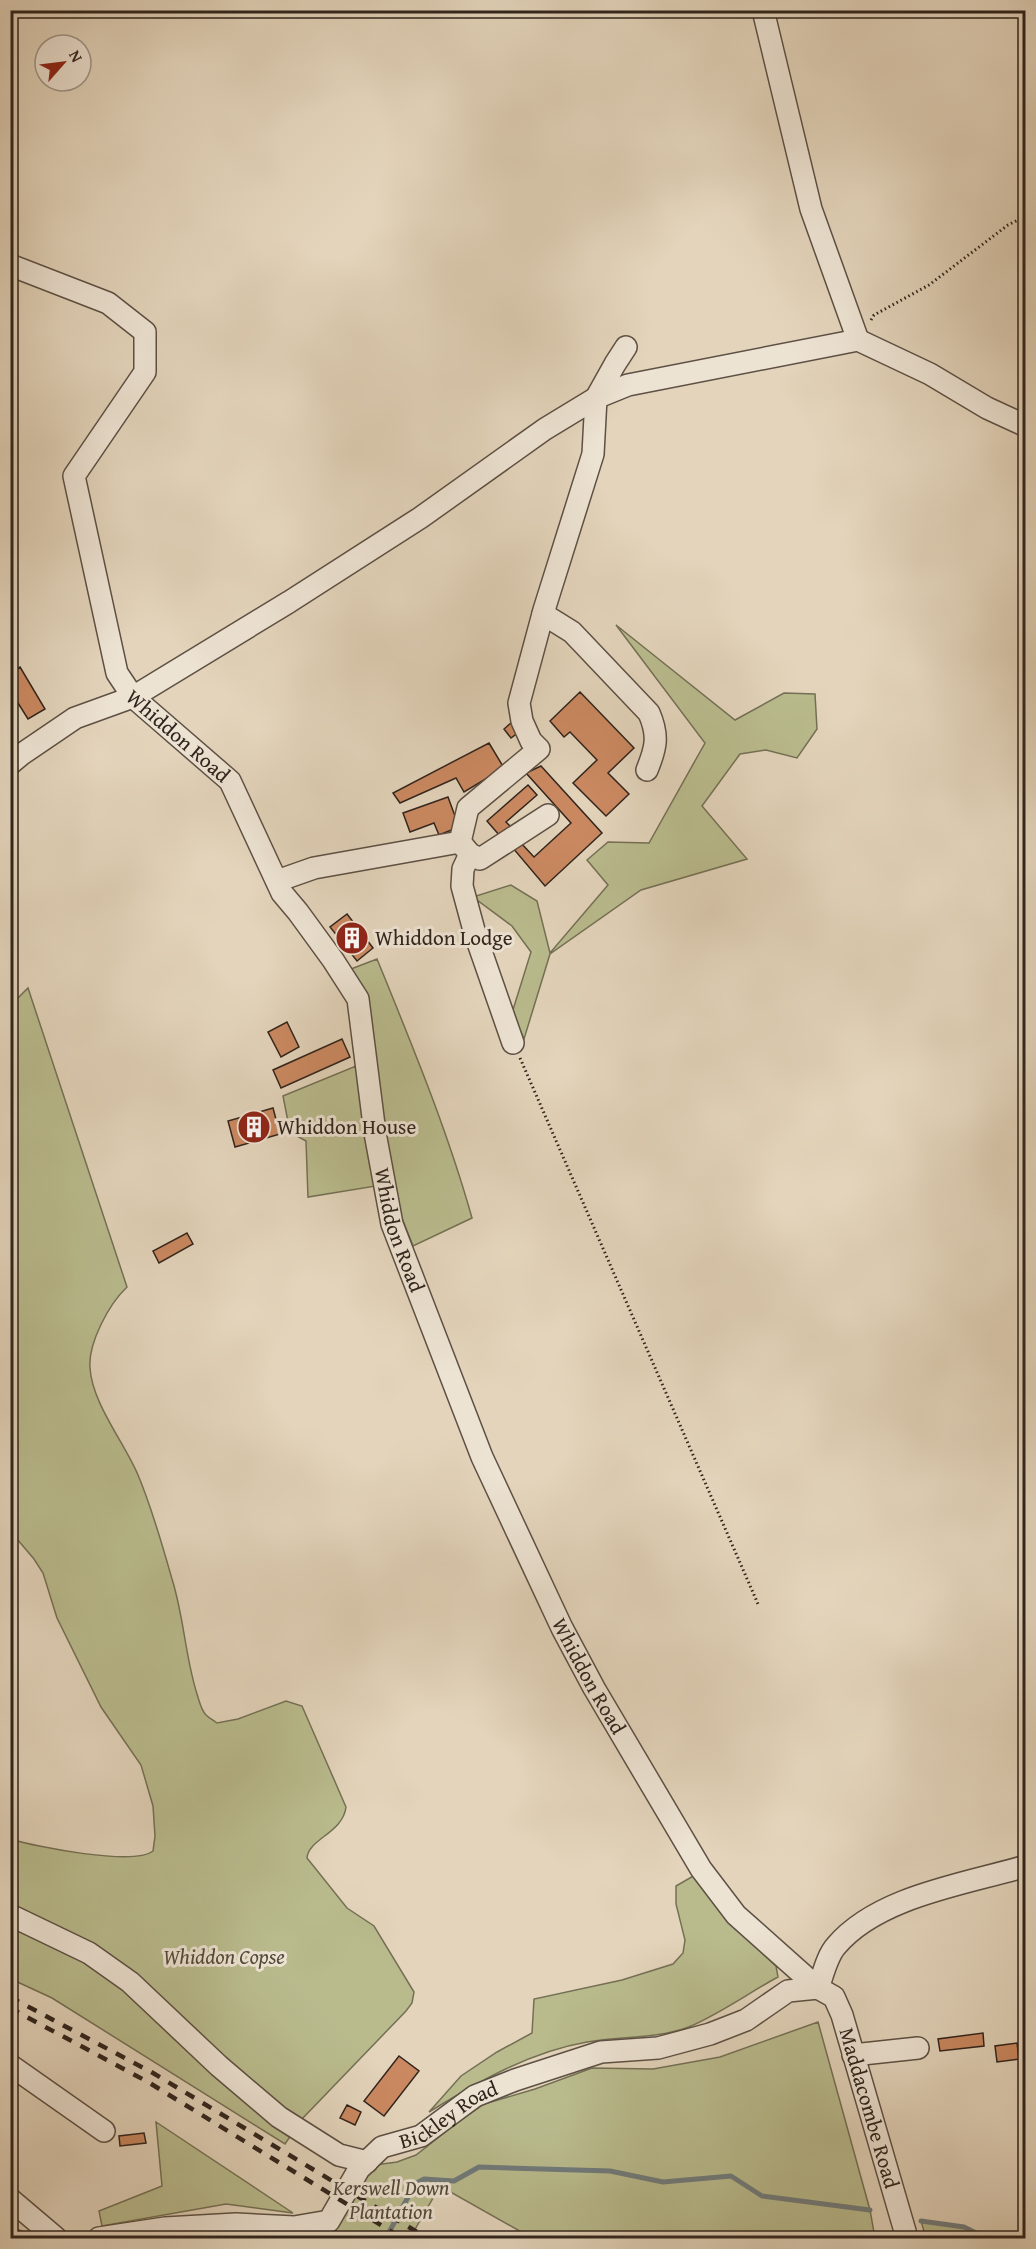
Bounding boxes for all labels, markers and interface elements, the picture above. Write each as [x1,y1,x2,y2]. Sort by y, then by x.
north arrow [33,33,93,93]
text: N [63,46,89,67]
street label: Whiddon Road [119,682,238,790]
building icon: Whiddon Lodge [334,920,370,956]
place label: Whiddon Lodge [375,922,513,953]
building icon: Whiddon House [236,1109,272,1145]
place label: Whiddon House [277,1111,416,1142]
street label: Whiddon Road [367,1165,433,1297]
street label: Whiddon Road [544,1612,634,1741]
park label: Whiddon Copse [163,1941,285,1972]
street label: Maddacombe Road [832,2024,908,2193]
street label: Bickley Road [395,2072,503,2156]
park label: Kerswell Down Plantation [332,2172,450,2227]

